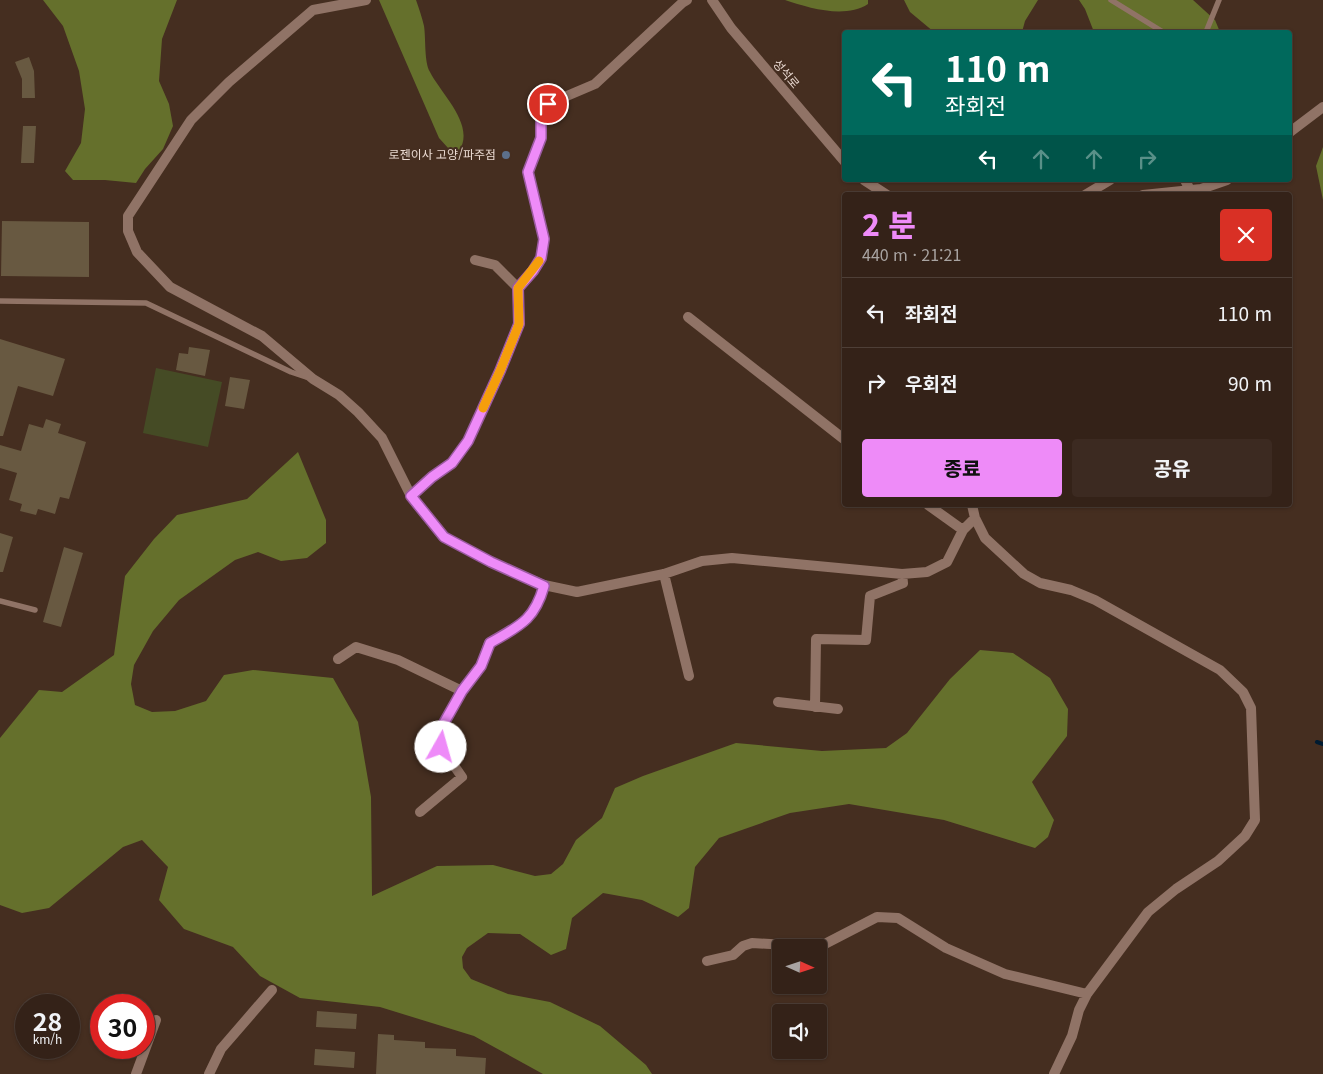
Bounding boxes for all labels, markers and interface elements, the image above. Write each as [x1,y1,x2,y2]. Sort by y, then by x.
text: 110 m [945,41,1051,92]
icon: left [862,50,927,115]
street label: 성석로 [770,55,804,91]
pin [527,83,569,125]
text: 좌회전 [945,88,1006,120]
icon: arrive [534,90,562,118]
place label: 로젠이사 고양/파주점 [389,145,496,162]
icon: left [974,145,1002,173]
icon: ahead [1027,145,1055,173]
icon: ahead [1080,145,1108,173]
icon: right [1133,145,1161,173]
marker: 로젠이사 고양/파주점 [500,149,512,161]
text: 2 분 [862,201,916,245]
button: close [1220,209,1272,261]
text: 440 m · 21:21 [862,242,961,266]
icon: left [862,299,890,327]
text: 좌회전 [905,299,957,326]
text: 110 m [1217,299,1272,326]
icon: right [862,369,890,397]
text: 우회전 [905,369,957,396]
text: 90 m [1228,369,1272,396]
button: 종료 [862,439,1062,497]
button: 공유 [1072,439,1272,497]
position arrow [414,720,466,772]
north arrow [772,939,828,994]
map controls [772,939,827,1059]
speed limit sign: 30 [90,994,155,1059]
text: 28 [33,1002,62,1038]
button: sound [772,1004,827,1059]
text: km/h [33,1030,62,1047]

